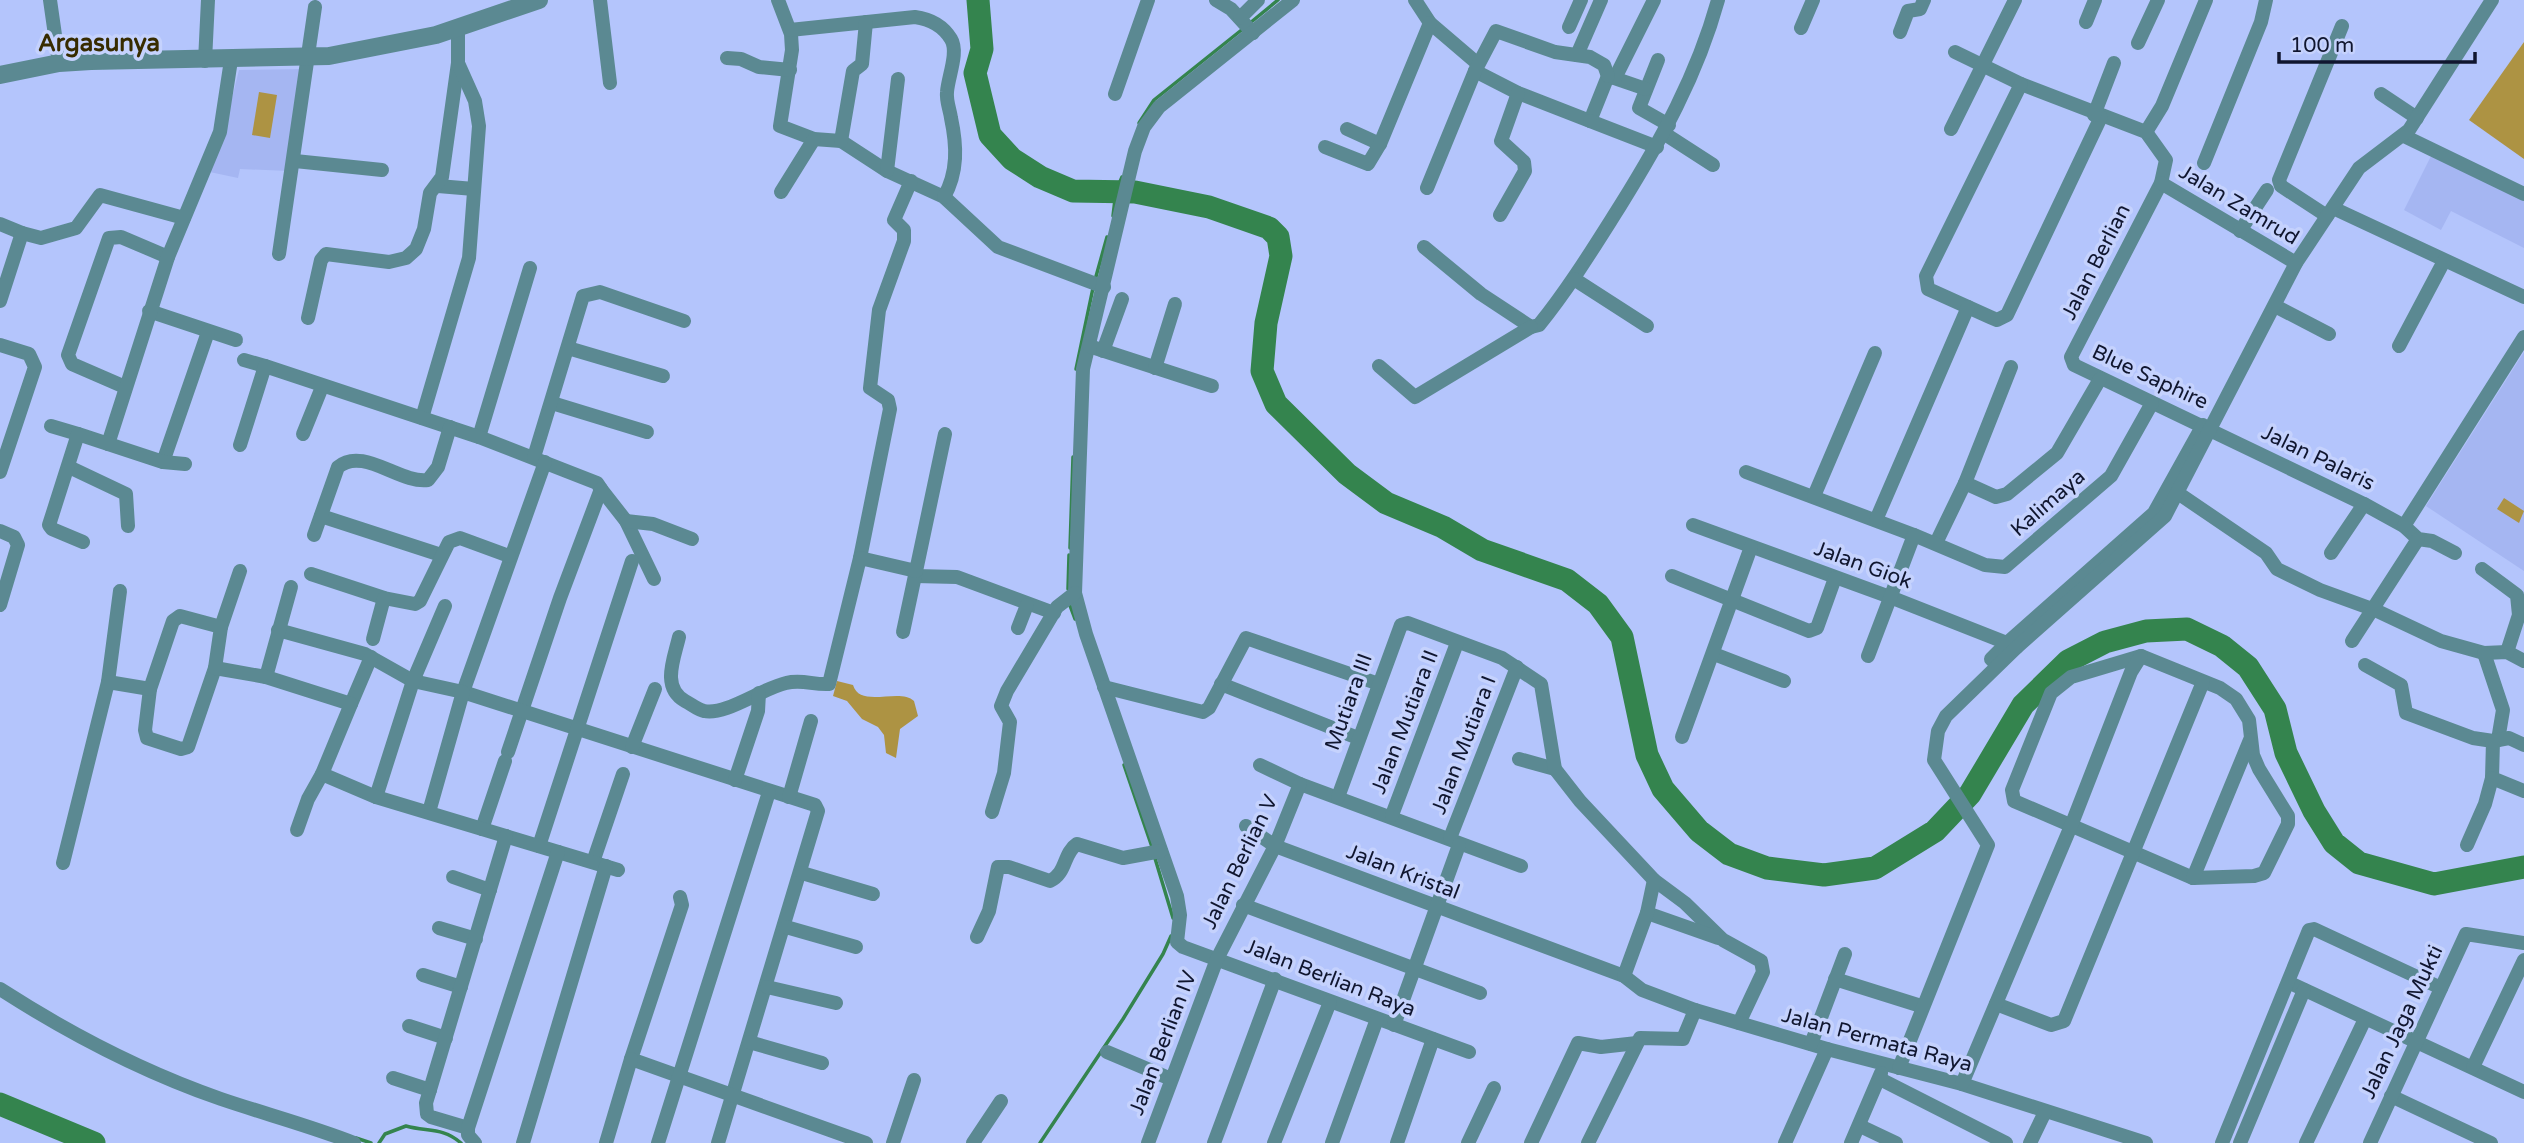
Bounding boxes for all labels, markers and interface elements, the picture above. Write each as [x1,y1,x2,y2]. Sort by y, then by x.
scale bar [2279,21,2475,65]
district label: Argasunya [38,29,160,58]
text: 100 m [2290,33,2354,58]
street label: Jalan Zamrud [2175,159,2303,251]
street label: Jalan Berlian [2056,200,2136,324]
street label: Blue Saphire [2088,339,2212,415]
street label: Jalan Palaris [2257,420,2379,496]
street label: Kalimaya [2006,464,2090,542]
street label: Jalan Giok [1811,536,1915,594]
street label: Jalan Mutiara II [1366,647,1444,797]
street label: Mutiara III [1320,650,1378,754]
street label: Jalan Mutiara I [1426,672,1502,818]
street label: Jalan Berlian V [1197,790,1283,933]
street label: Jalan Kristal [1343,839,1463,905]
street label: Jalan Berlian Raya [1241,934,1419,1022]
street label: Jalan Jaga Mukti [2355,941,2449,1103]
street label: Jalan Berlian IV [1124,967,1202,1119]
street label: Jalan Permata Raya [1779,1003,1975,1077]

